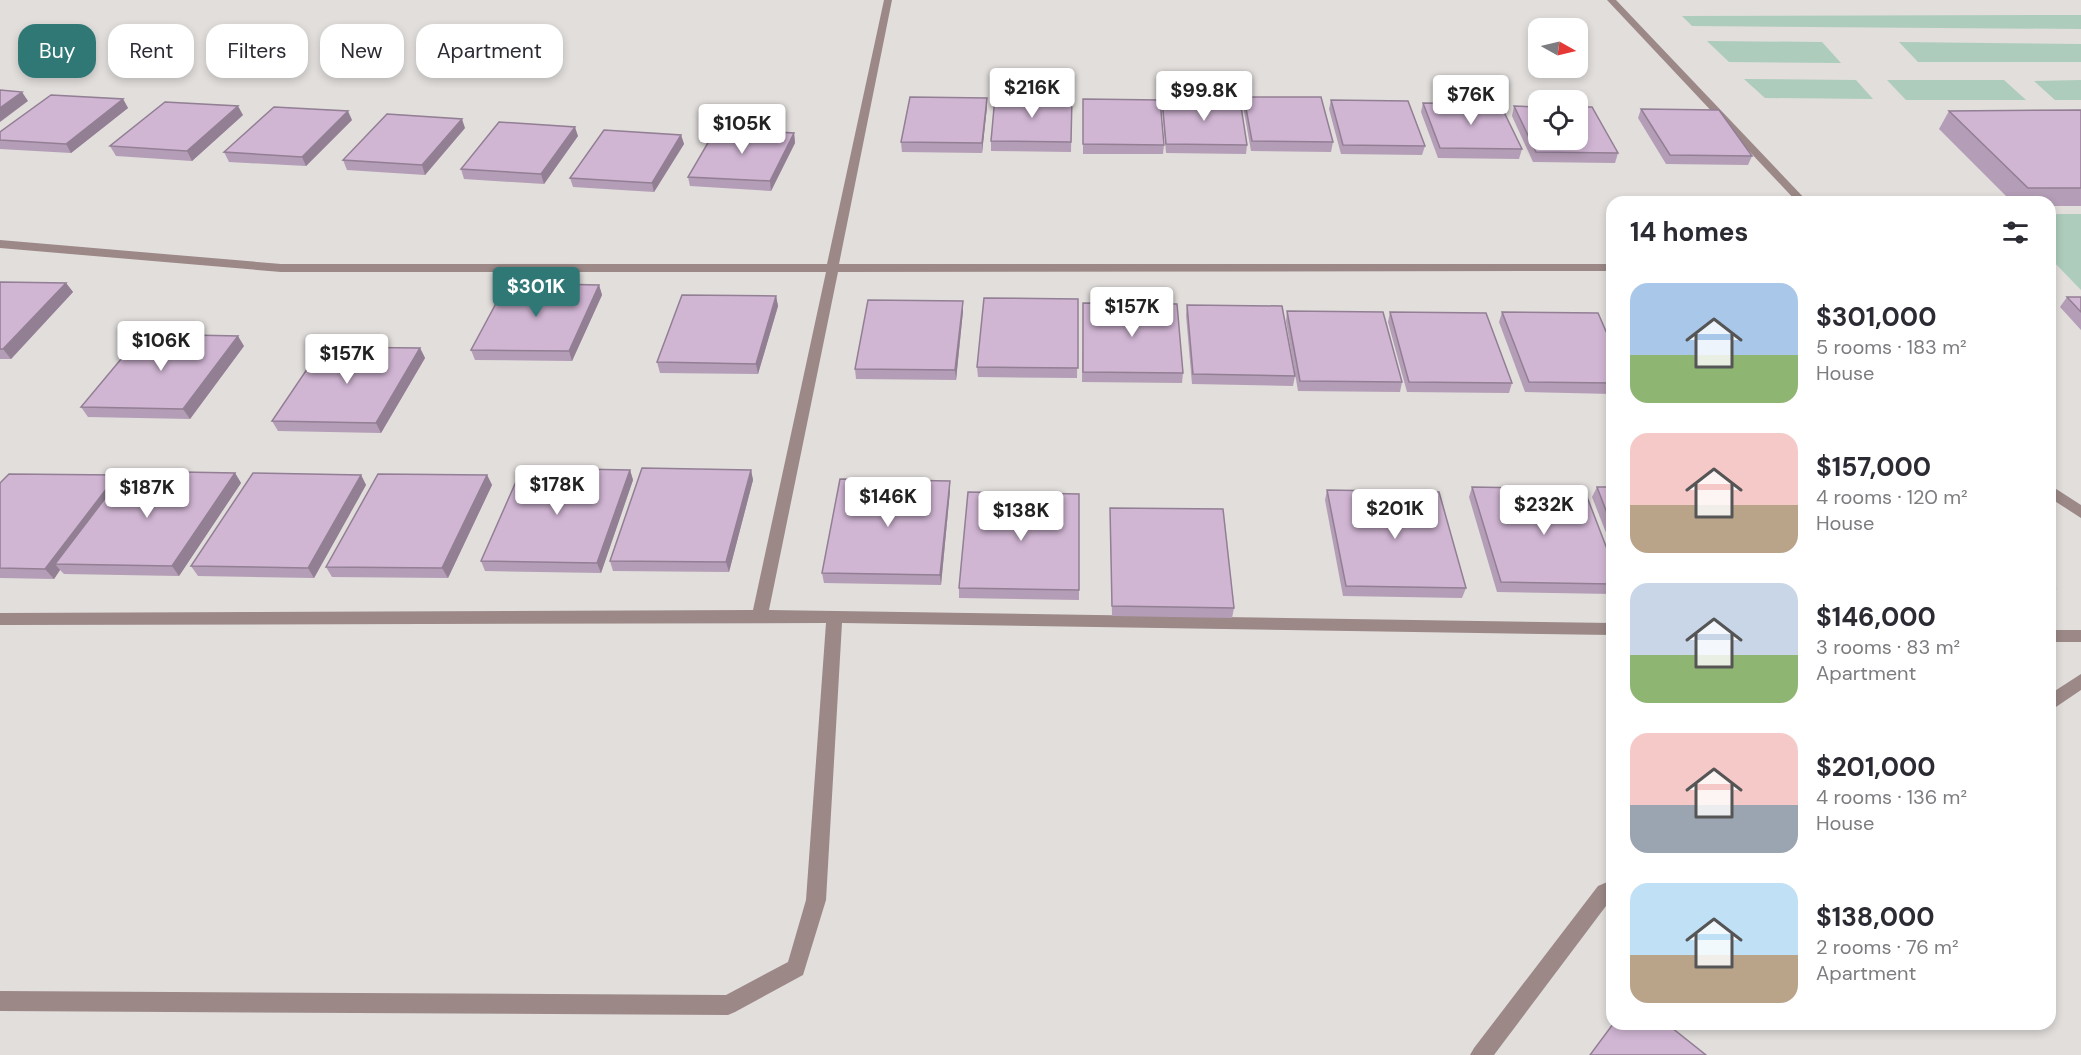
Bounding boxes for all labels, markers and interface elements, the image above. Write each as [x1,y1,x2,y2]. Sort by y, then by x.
north arrow [1528,18,1588,78]
map controls [1528,18,1588,150]
chip: Buy [18,24,96,78]
chip: Rent [108,24,194,78]
chip: Filters [206,24,308,78]
chip: New [320,24,404,78]
chip: Apartment [416,24,563,78]
pin: $216K [990,68,1074,119]
pin: $99.8K [1155,71,1253,122]
text: $216K [1004,74,1060,100]
pin: $76K [1435,75,1507,126]
text: $99.8K [1170,77,1238,103]
text: $76K [1447,81,1495,107]
button: locate [1528,90,1588,150]
pin: $105K [700,104,784,155]
text: $105K [713,110,771,136]
text: 14 homes [1630,215,1748,249]
icon: filters [1999,216,2032,249]
pin: $301K [494,267,578,318]
text: $301K [507,273,565,299]
pin: $157K [1090,287,1174,338]
text: $157K [1104,293,1160,319]
text: $301,000 [1816,300,1936,334]
icon: home [1678,307,1750,379]
pin: $106K [119,321,203,372]
text: $106K [131,327,191,353]
pin: $157K [305,334,389,385]
text: 5 rooms · 183 m² [1816,334,1967,360]
text: $157K [319,340,375,366]
text: House [1816,360,1874,386]
text: $157,000 [1816,450,1931,484]
icon: home [1678,457,1750,529]
pin: $178K [515,465,599,516]
pin: $187K [105,468,189,519]
text: $178K [529,471,585,497]
text: $187K [119,474,175,500]
pin: $146K [846,477,930,528]
text: $146K [859,483,917,509]
text: 4 rooms · 120 m² [1816,484,1968,510]
pin: $232K [1502,485,1586,536]
pin: $201K [1353,489,1437,540]
pin: $138K [979,491,1063,542]
text: $232K [1514,491,1574,517]
text: $201K [1366,495,1424,521]
text: $138K [992,497,1050,523]
text: House [1816,510,1874,536]
text: $146,000 [1816,600,1936,634]
icon: home [1678,607,1750,679]
text: 3 rooms · 83 m² [1816,634,1960,660]
text: Apartment [1816,660,1916,686]
text: $201,000 [1816,750,1936,784]
icon: home [1678,757,1750,829]
text: 4 rooms · 136 m² [1816,784,1967,810]
text: House [1816,810,1874,836]
text: $138,000 [1816,900,1935,934]
icon: home [1678,907,1750,979]
text: 2 rooms · 76 m² [1816,934,1959,960]
text: Apartment [1816,960,1916,986]

